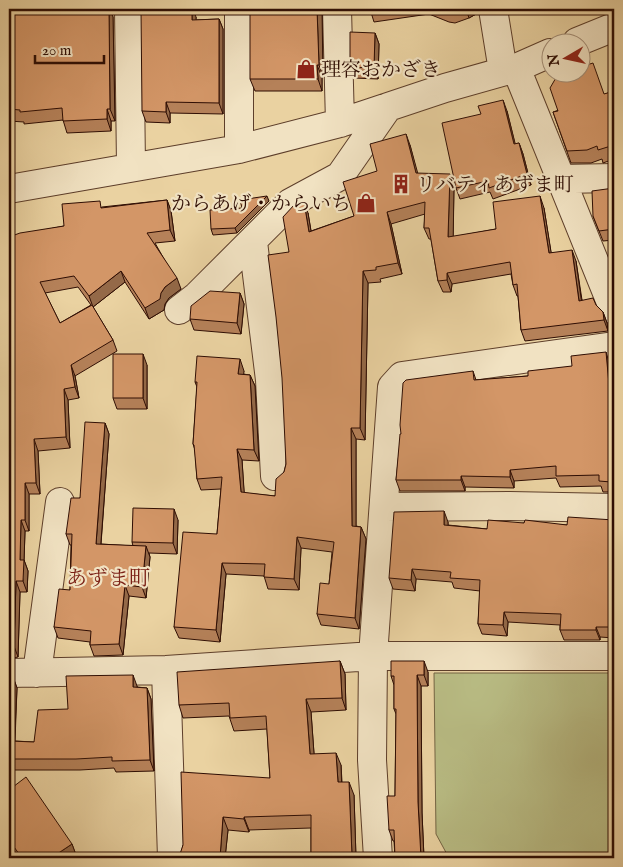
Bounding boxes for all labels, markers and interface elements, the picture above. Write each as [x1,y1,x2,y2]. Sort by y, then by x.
scale bar [35,32,104,64]
north arrow [540,32,590,82]
text: 20 m [42,41,72,60]
text: N [544,52,564,68]
shop icon: 理容おかざき [295,58,317,80]
place label: 理容おかざき [321,58,441,83]
building icon: リバティあずま町 [390,173,412,195]
place label: リバティあずま町 [416,173,574,198]
place label: からあげ・からいち [171,192,351,217]
shop icon: からあげ・からいち [355,192,377,214]
district label: あずま町 [66,566,150,593]

